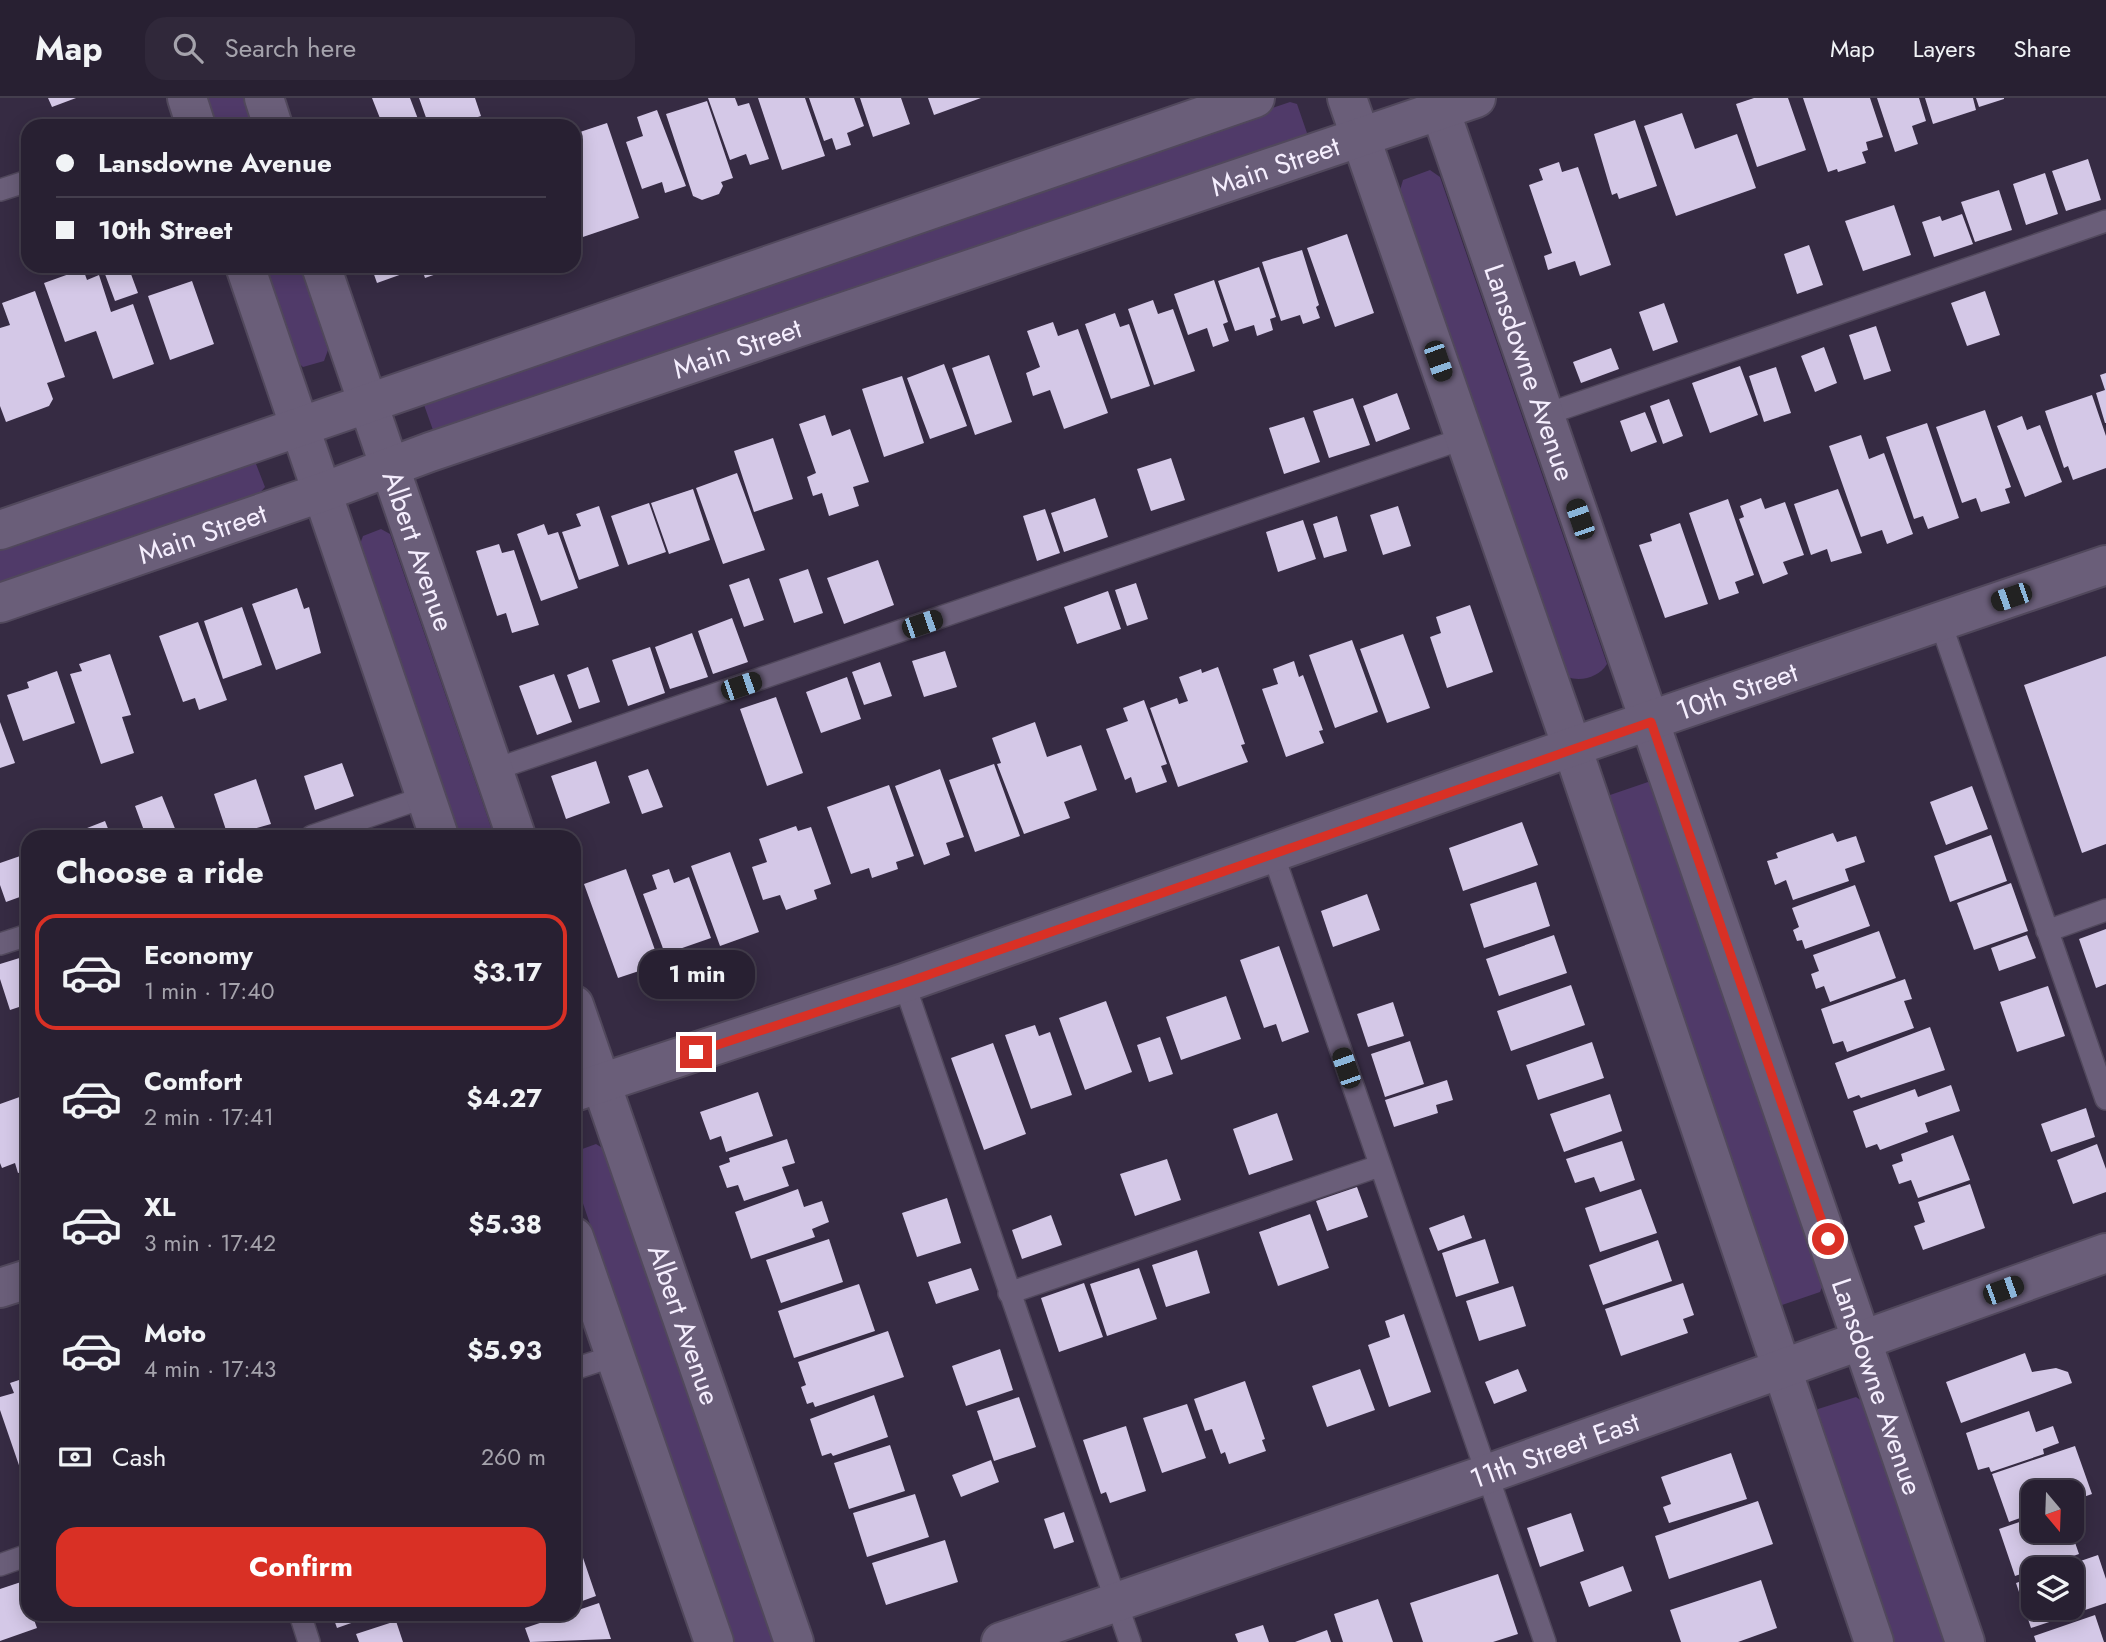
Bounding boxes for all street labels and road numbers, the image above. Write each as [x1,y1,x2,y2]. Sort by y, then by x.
street label: Main Street [1205,125,1345,207]
street label: Lansdowne Avenue [1474,258,1586,486]
street label: Main Street [667,307,807,389]
street label: Albert Avenue [372,465,465,637]
street label: Main Street [133,492,272,575]
street label: 10th Street [1670,651,1803,731]
street label: Albert Avenue [638,1239,731,1410]
street label: Lansdowne Avenue [1821,1273,1934,1500]
street label: 11th Street East [1464,1401,1645,1499]

